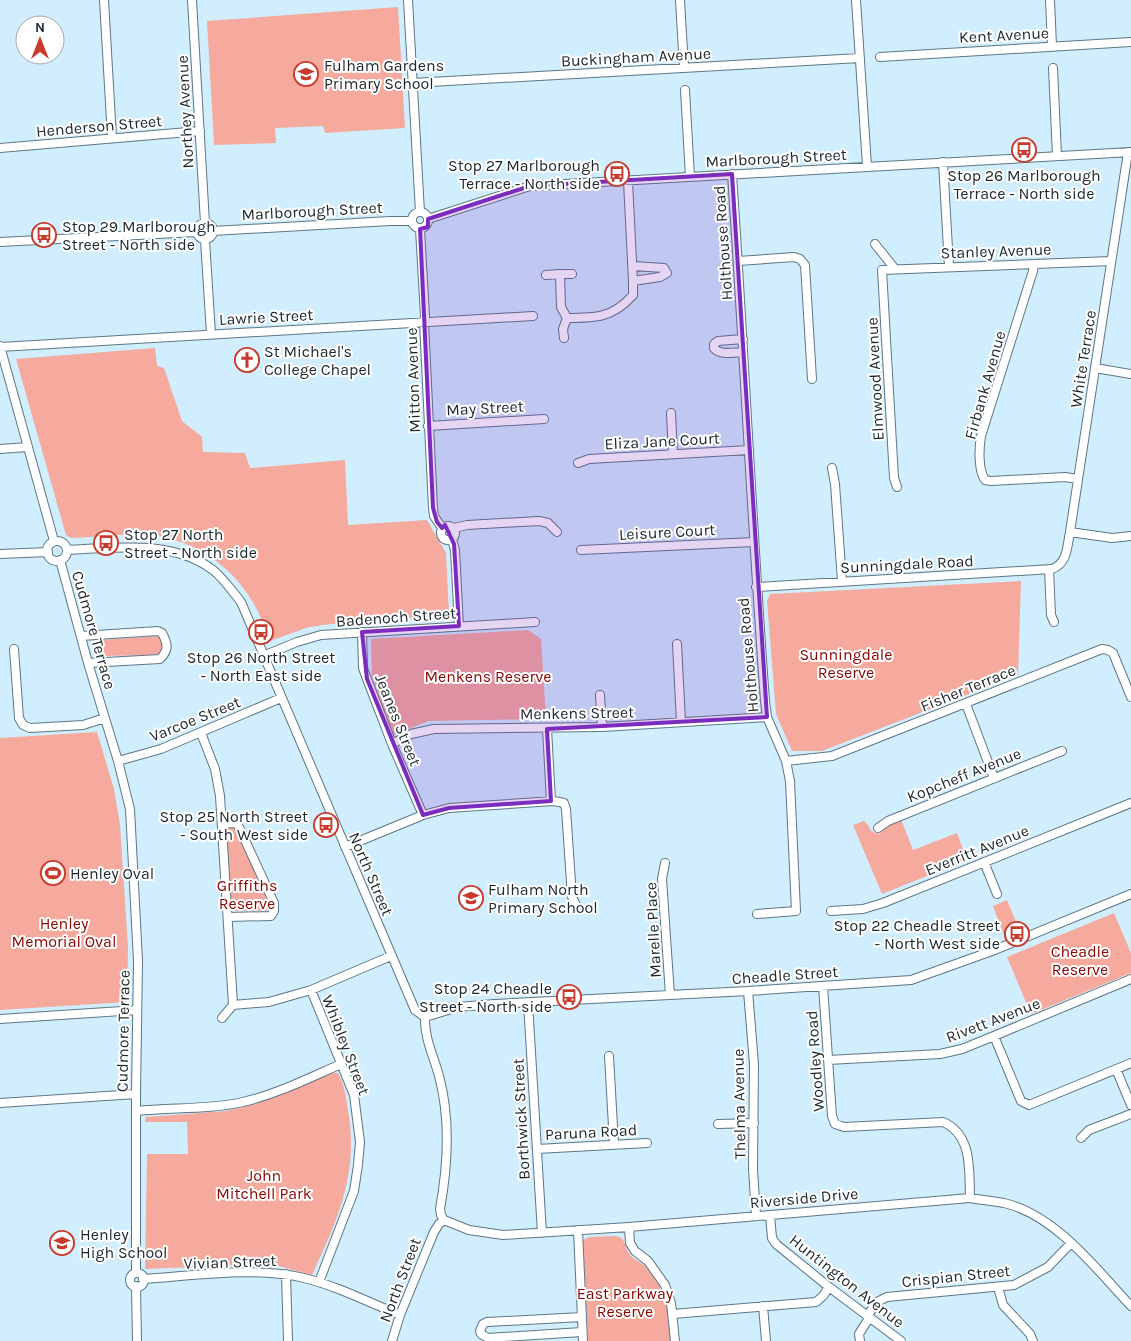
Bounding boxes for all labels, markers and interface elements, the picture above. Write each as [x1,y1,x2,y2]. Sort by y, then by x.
north arrow [15,15,65,65]
text: N [35,19,45,36]
street label: Kent Avenue [959,23,1049,47]
street label: Buckingham Avenue [560,44,712,70]
street label: Northey Avenue [173,55,197,169]
place label: Fulham Gardens Primary School [324,56,444,93]
school or university icon: Fulham Gardens Primary School [293,61,319,87]
street label: Henderson Street [35,111,163,141]
bus stop icon: Stop 26 Marlborough Terrace - North side [1011,137,1037,163]
street label: Marlborough Street [705,145,847,171]
place label: Stop 27 Marlborough Terrace - North side [448,156,600,193]
bus stop icon: Stop 27 Marlborough Terrace - North side [604,161,630,187]
place label: Stop 26 Marlborough Terrace - North side [947,166,1101,203]
street label: Holthouse Road [710,185,736,301]
street label: Marlborough Street [241,198,383,224]
place label: Stop 29 Marlborough Street - North side [62,217,216,254]
bus stop icon: Stop 29 Marlborough Street - North side [31,222,57,248]
street label: Stanley Avenue [940,240,1052,262]
street label: Lawrie Street [218,305,314,329]
street label: White Terrace [1066,309,1100,409]
street label: Elmwood Avenue [862,317,888,441]
street label: Mitton Avenue [402,327,424,433]
street label: Firbank Avenue [960,328,1010,442]
place label: St Michael's College Chapel [264,342,371,379]
church icon: St Michael's College Chapel [234,347,260,373]
street label: May Street [446,396,524,420]
street label: Eliza Jane Court [604,428,720,454]
street label: Leisure Court [618,520,716,544]
place label: Stop 27 North Street - North side [124,525,257,562]
bus stop icon: Stop 27 North Street - North side [93,530,119,556]
street label: Sunningdale Road [840,551,974,577]
street label: Cudmore Terrace [68,569,120,691]
street label: Holthouse Road [734,597,762,713]
street label: Badenoch Street [335,603,457,631]
bus stop icon: Stop 26 North Street - North East side [248,619,274,645]
park label: Sunningdale Reserve [799,645,893,682]
place label: Stop 26 North Street - North East side [187,648,335,685]
street label: Fisher Terrace [918,660,1018,716]
park label: Menkens Reserve [424,667,552,686]
street label: Jeanes Street [371,671,425,769]
street label: Varcoe Street [147,692,243,746]
street label: Menkens Street [520,703,634,723]
street label: Kopcheff Avenue [904,743,1024,807]
place label: Stop 25 North Street - South West side [159,807,308,844]
bus stop icon: Stop 25 North Street - South West side [313,812,339,838]
street label: Everritt Avenue [922,821,1032,879]
street label: North Street [345,829,397,919]
sports icon: Henley Oval [40,860,66,886]
place label: Henley Oval [70,864,154,883]
park label: Griffiths Reserve [217,876,277,913]
place label: Fulham North Primary School [488,880,598,917]
street label: Marelle Place [641,882,665,978]
school or university icon: Fulham North Primary School [458,885,484,911]
park label: Henley Memorial Oval [12,914,116,951]
place label: Stop 22 Cheadle Street - North West side [834,916,1000,953]
bus stop icon: Stop 22 Cheadle Street - North West side [1004,921,1030,947]
park label: Cheadle Reserve [1051,942,1109,979]
street label: Cheadle Street [731,962,839,988]
street label: Cudmore Terrace [112,970,134,1092]
place label: Stop 24 Cheadle Street - North side [419,979,552,1016]
bus stop icon: Stop 24 Cheadle Street - North side [556,984,582,1010]
street label: Whibley Street [318,992,374,1098]
street label: Rivett Avenue [943,993,1043,1047]
street label: Woodley Road [802,1010,828,1112]
street label: Thelma Avenue [729,1049,749,1159]
street label: Borthwick Street [508,1058,534,1180]
street label: Paruna Road [544,1120,638,1144]
park label: John Mitchell Park [216,1166,312,1203]
street label: Riverside Drive [749,1184,859,1212]
place label: Henley High School [80,1225,168,1262]
school or university icon: Henley High School [49,1230,75,1256]
street label: Huntington Avenue [786,1230,908,1332]
street label: North Street [375,1235,425,1325]
street label: Vivian Street [183,1251,277,1273]
street label: Crispian Street [901,1261,1011,1291]
park label: East Parkway Reserve [577,1284,674,1321]

